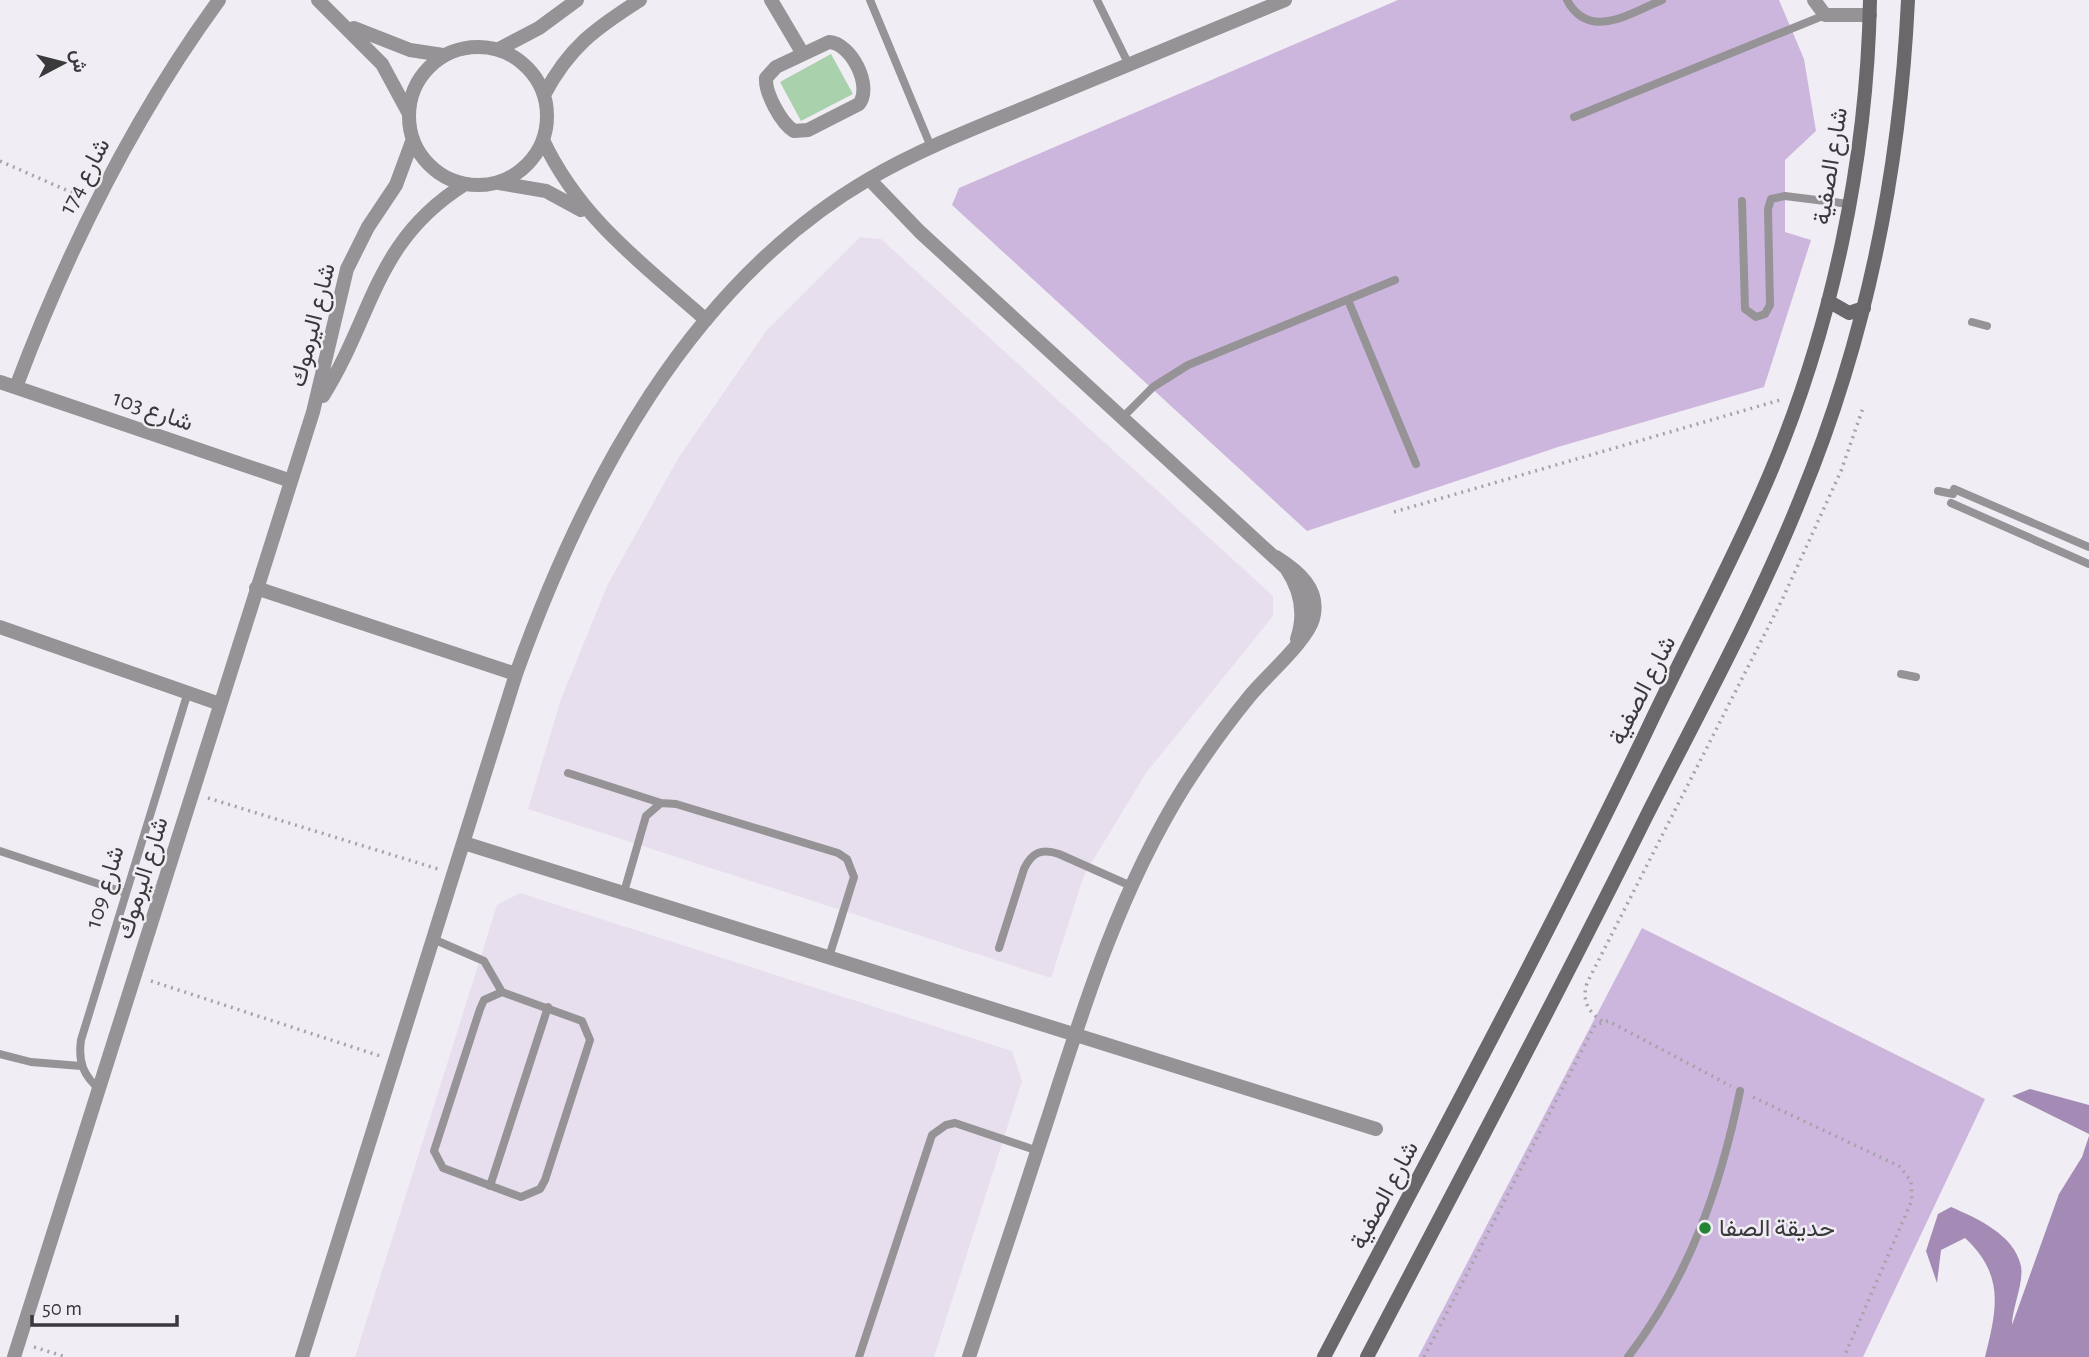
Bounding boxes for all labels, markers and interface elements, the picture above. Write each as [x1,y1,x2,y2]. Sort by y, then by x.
north arrow [28,28,98,98]
text: ش [67,49,89,74]
street label: شارع الصفية [1810,106,1855,227]
street label: شارع 174 [55,135,117,220]
street label: شارع اليرموك [286,261,343,390]
street label: شارع 103 [109,386,196,439]
street label: شارع الصفية [1605,632,1683,750]
street label: شارع اليرموك [113,814,176,943]
street label: شارع 109 [81,843,132,932]
street label: شارع الصفية [1346,1138,1426,1255]
place label: حديقة الصفا [1719,1217,1835,1242]
marker: حديقة الصفا [1697,1220,1713,1236]
scale bar [32,1284,177,1328]
text: 50 m [42,1298,82,1319]

